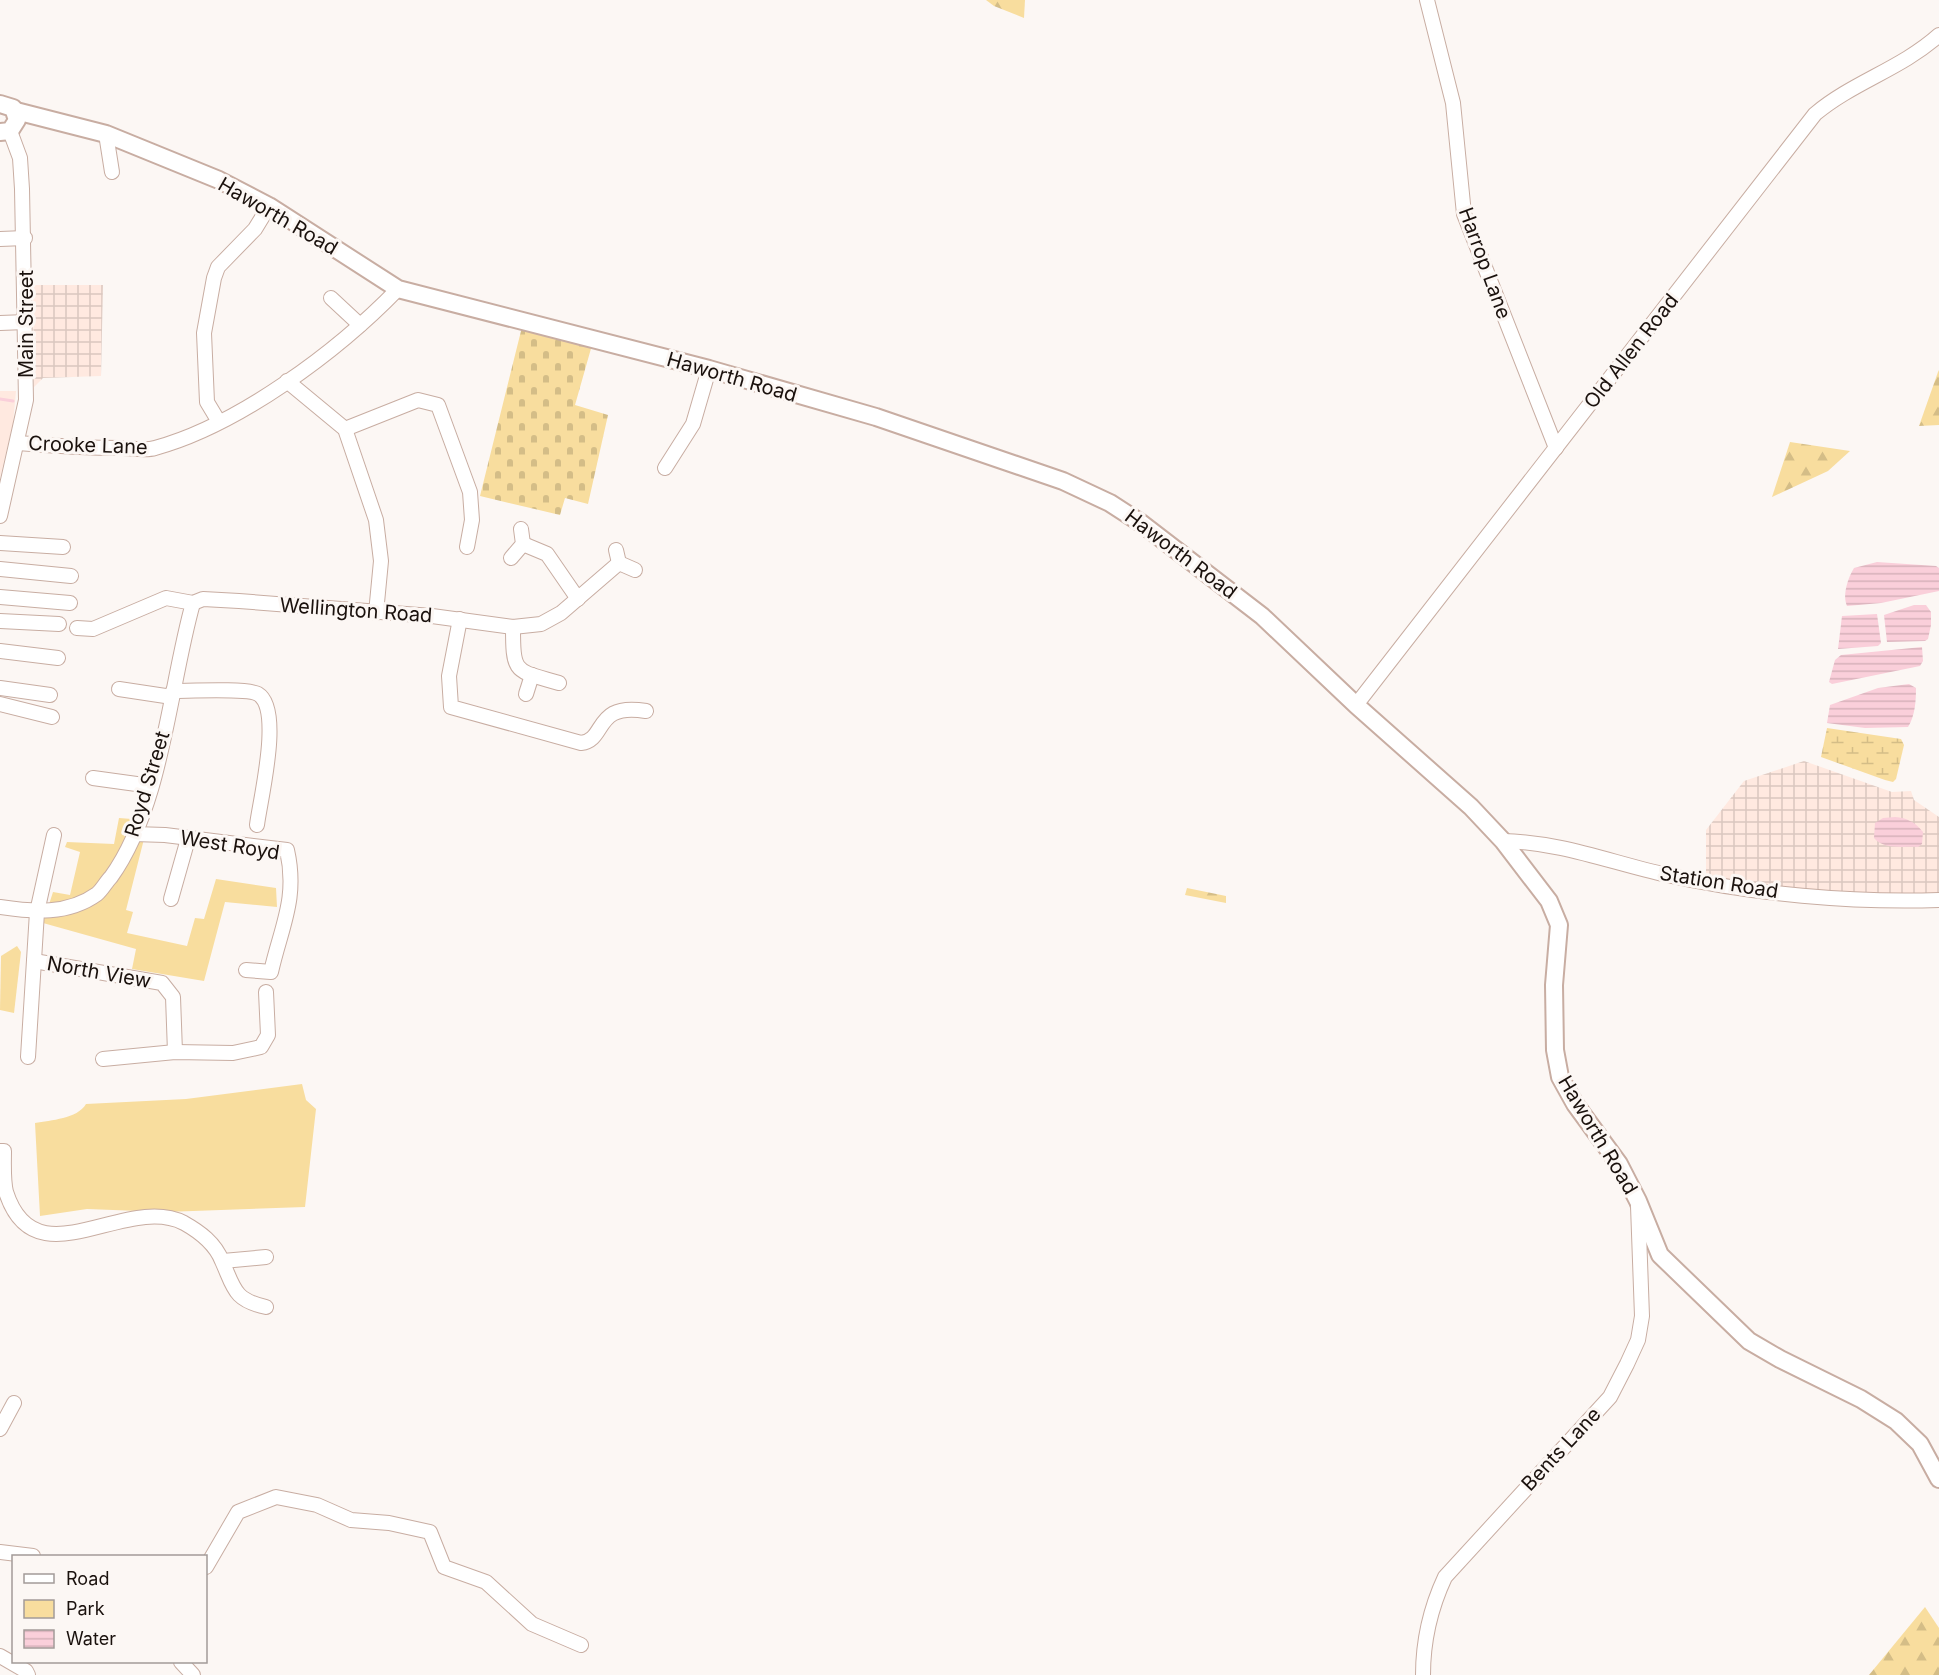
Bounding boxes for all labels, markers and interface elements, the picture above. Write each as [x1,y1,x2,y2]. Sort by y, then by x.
street label: Haworth Road [214,172,342,260]
street label: Harrop Lane [1454,204,1516,322]
street label: Main Street [14,270,38,378]
street label: Old Allen Road [1579,289,1683,413]
street label: Haworth Road [664,347,800,407]
street label: Crooke Lane [28,431,148,459]
street label: Haworth Road [1120,504,1242,604]
street label: Wellington Road [279,593,433,627]
street label: Royd Street [120,728,175,840]
street label: West Royd [179,825,281,865]
street label: Station Road [1658,861,1780,903]
street label: North View [45,951,153,993]
street label: Haworth Road [1553,1071,1643,1199]
street label: Bents Lane [1516,1402,1606,1496]
legend [12,1555,207,1663]
text: Road [66,1568,109,1589]
text: Park [66,1598,105,1619]
text: Water [66,1628,116,1649]

